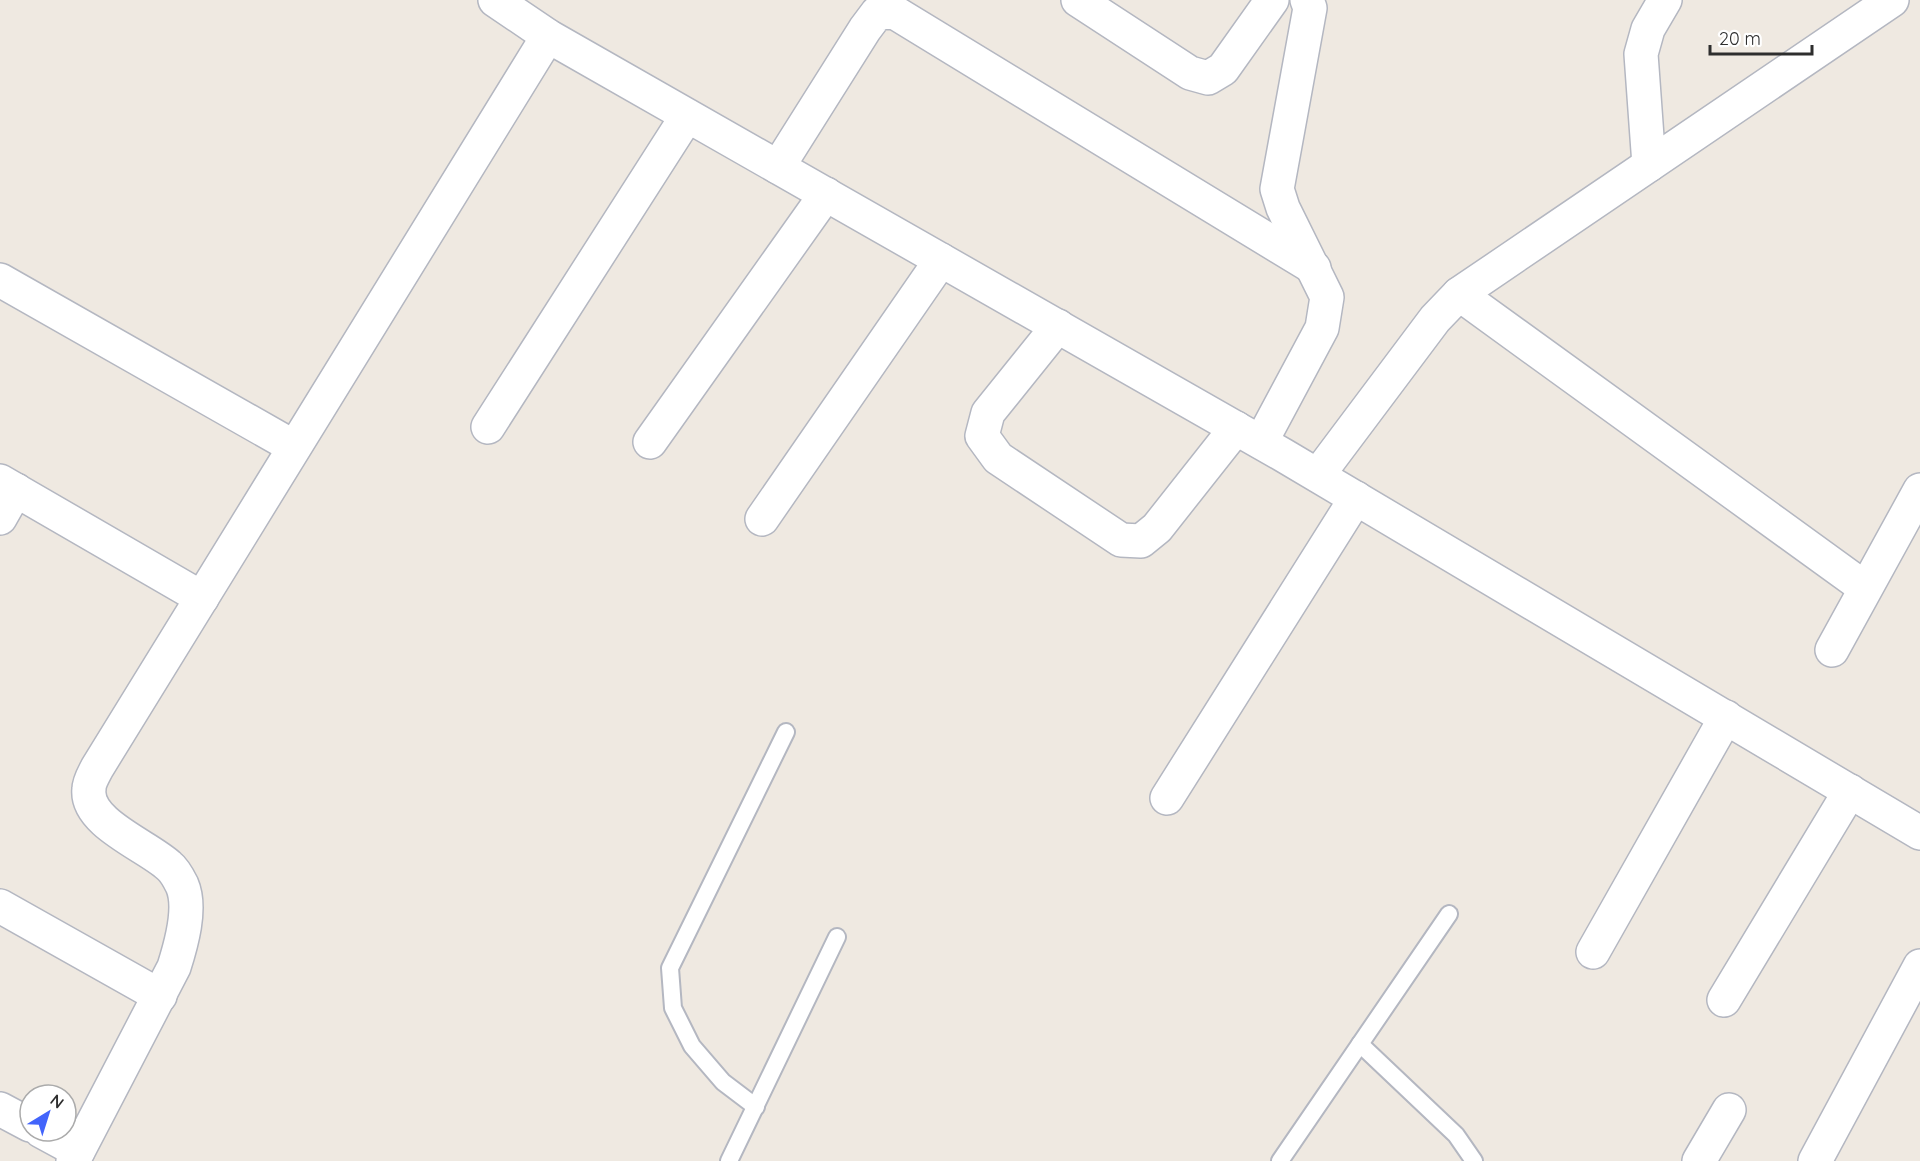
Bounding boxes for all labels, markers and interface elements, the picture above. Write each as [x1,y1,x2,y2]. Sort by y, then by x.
scale bar [1710,18,1812,56]
text: 20 m [1719,27,1761,50]
north arrow [18,1083,78,1143]
text: N [46,1090,68,1113]

